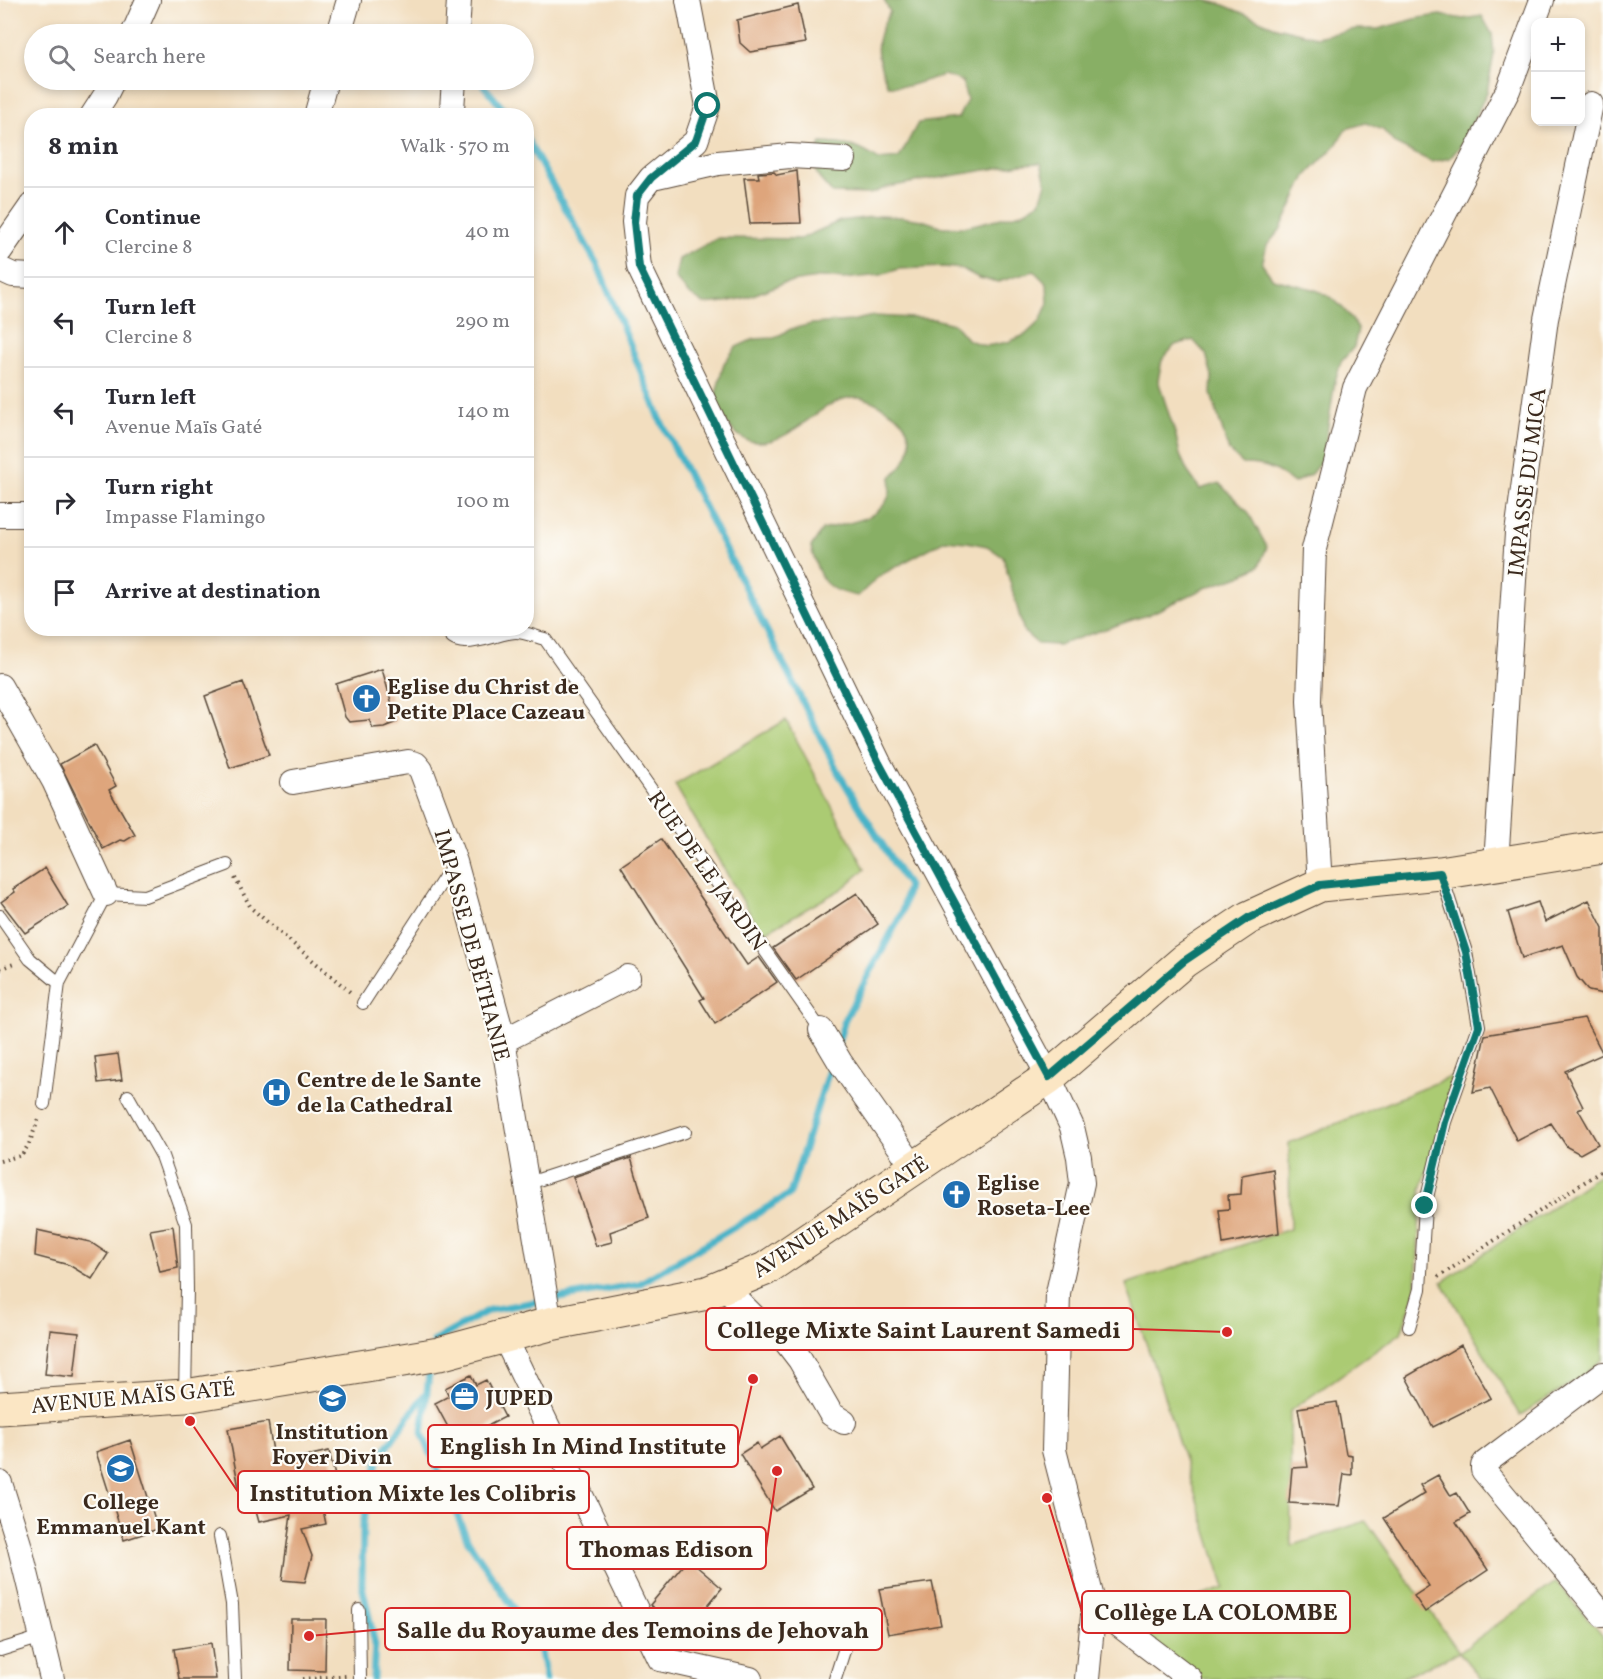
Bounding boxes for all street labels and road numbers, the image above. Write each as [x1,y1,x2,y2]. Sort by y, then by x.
street label: IMPASSE DU MICA [1501,386,1555,579]
street label: RUE DE LE JARDIN [639,785,773,958]
street label: IMPASSE DE BÉTHANIE [425,826,517,1065]
street label: AVENUE MAÏS GATÉ [747,1149,936,1287]
street label: AVENUE MAÏS GATÉ [30,1374,236,1423]

